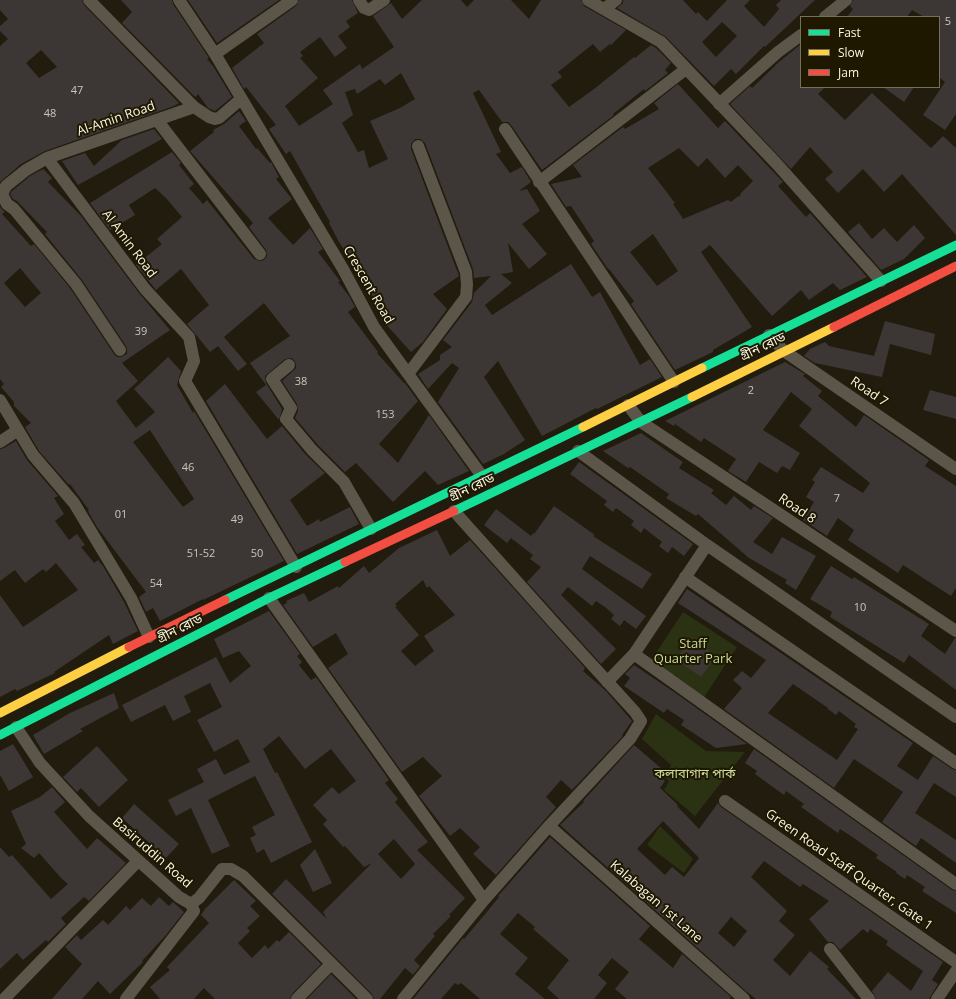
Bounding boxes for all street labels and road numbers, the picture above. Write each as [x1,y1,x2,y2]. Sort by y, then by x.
street label: Al-Amin Road [75,98,157,140]
street label: Al Amin Road [98,207,160,281]
street label: Crescent Road [339,243,397,327]
street label: গ্রীন রোড [738,329,788,365]
street label: Road 7 [847,374,891,410]
street label: গ্রীন রোড [447,470,497,506]
street label: Road 8 [775,491,819,527]
street label: গ্রীন রোড [155,611,205,647]
street label: Green Road Staff Quarter, Gate 1 [763,806,935,934]
street label: Basiruddin Road [109,814,195,892]
street label: Kalabagan 1st Lane [607,858,705,946]

